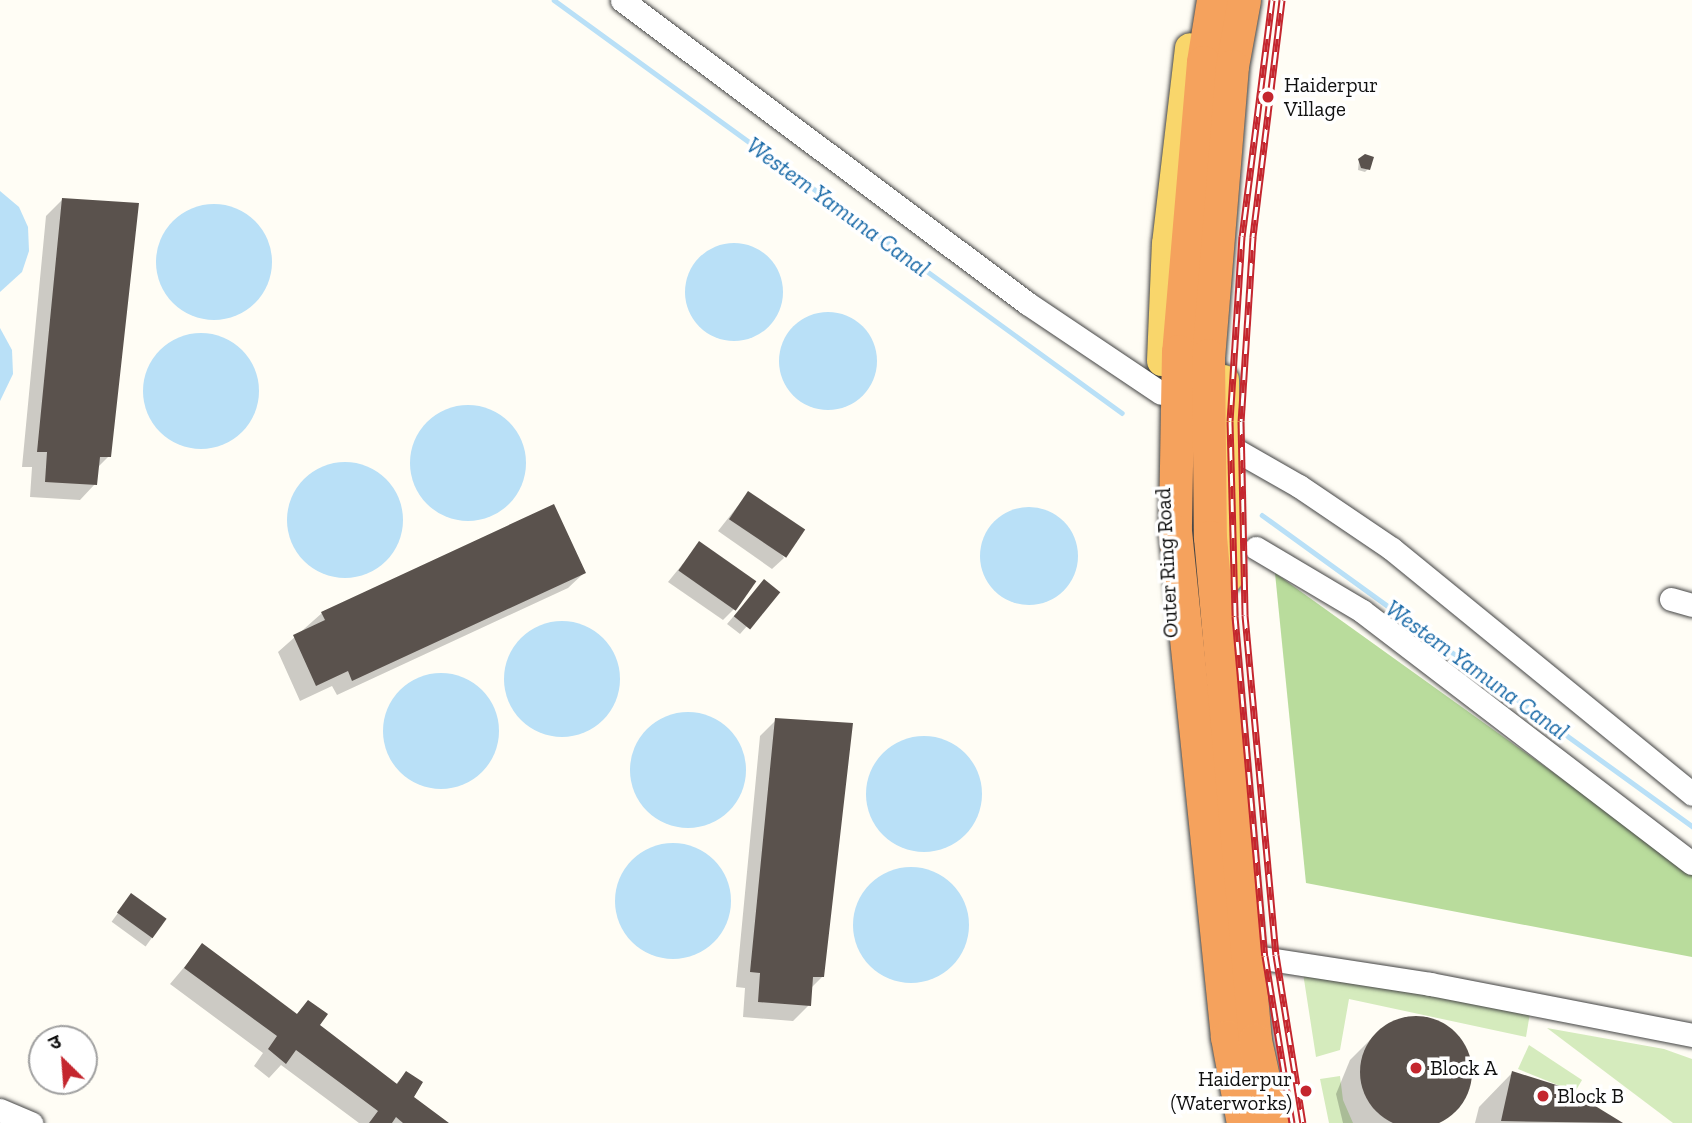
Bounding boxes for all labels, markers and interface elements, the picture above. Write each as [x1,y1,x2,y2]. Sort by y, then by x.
place label: Haiderpur Village [1284,72,1378,122]
marker: Haiderpur Village [1258,87,1278,107]
water label: Western Yamuna Canal [741,131,935,283]
street label: Outer Ring Road [1150,487,1184,639]
water label: Western Yamuna Canal [1380,594,1574,746]
north arrow [28,1025,98,1095]
text: उ [45,1030,65,1055]
place label: Block A [1430,1055,1498,1081]
marker: Block A [1408,1060,1424,1076]
place label: Haiderpur (Waterworks) [1171,1066,1292,1116]
marker: Haiderpur (Waterworks) [1298,1083,1314,1099]
place label: Block B [1557,1083,1624,1109]
marker: Block B [1535,1088,1551,1104]

